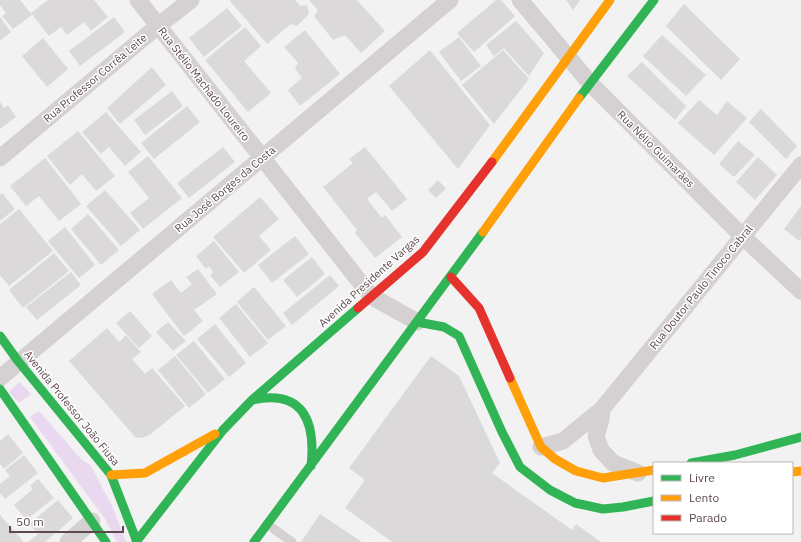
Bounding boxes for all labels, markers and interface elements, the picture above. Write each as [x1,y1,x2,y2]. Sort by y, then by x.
street label: Rua Stélio Machado Loureiro [155,24,253,144]
street label: Rua Professor Corrêa Leite [40,31,150,125]
street label: Rua Nélio Guimarães [614,107,698,191]
street label: Rua José Borges da Costa [172,143,278,235]
street label: Rua Doutor Paulo Tinoco Cabral [646,222,756,352]
street label: Avenida Presidente Vargas [316,232,422,330]
street label: Avenida Professor João Fiusa [21,347,123,469]
legend [653,462,793,534]
text: Livre [689,470,715,485]
text: Lento [689,490,719,505]
scale bar [10,508,123,534]
text: Parado [689,510,727,525]
text: 50 m [16,514,44,529]

